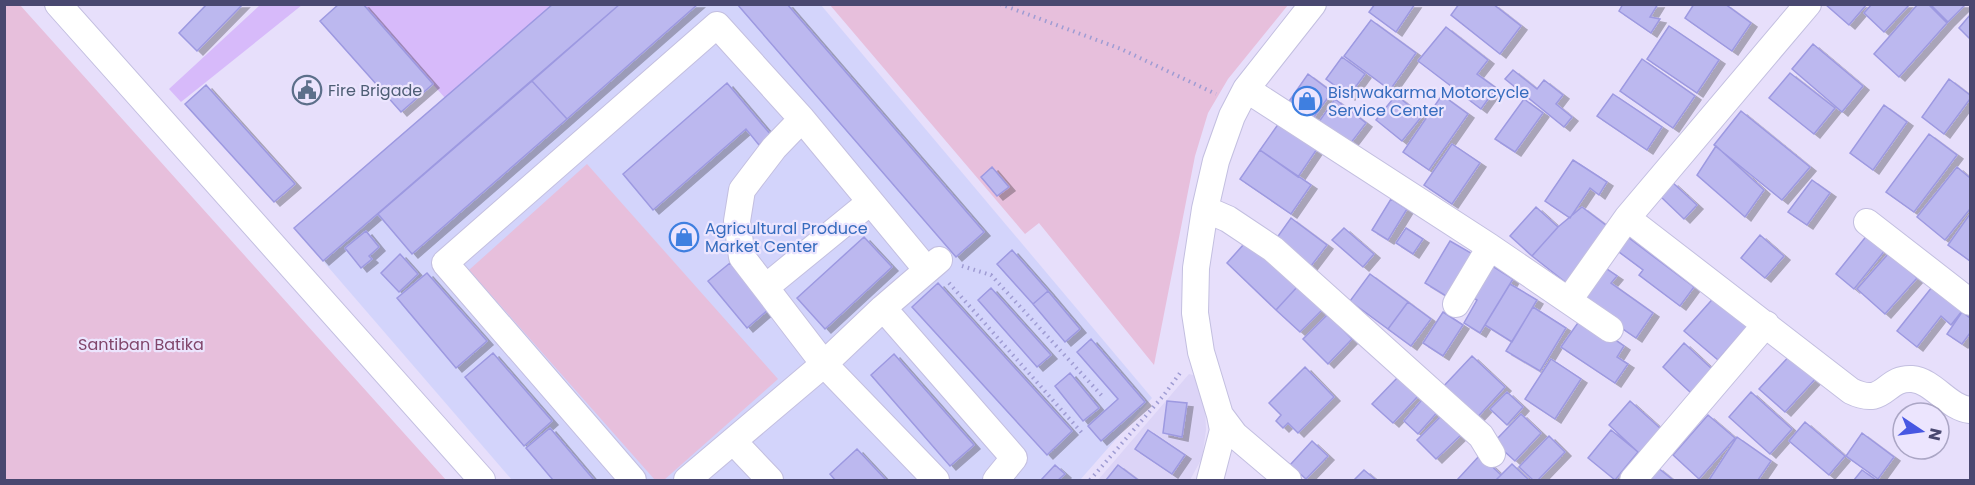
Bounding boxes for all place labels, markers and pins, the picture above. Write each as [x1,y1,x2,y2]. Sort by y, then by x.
public building icon: Fire Brigade [291,74,323,106]
place label: Fire Brigade [328,79,422,102]
place label: Bishwakarma Motorcycle Service Center [1328,81,1529,122]
shop icon: Bishwakarma Motorcycle Service Center [1291,85,1323,117]
place label: Agricultural Produce Market Center [705,217,868,258]
shop icon: Agricultural Produce Market Center [668,221,700,253]

